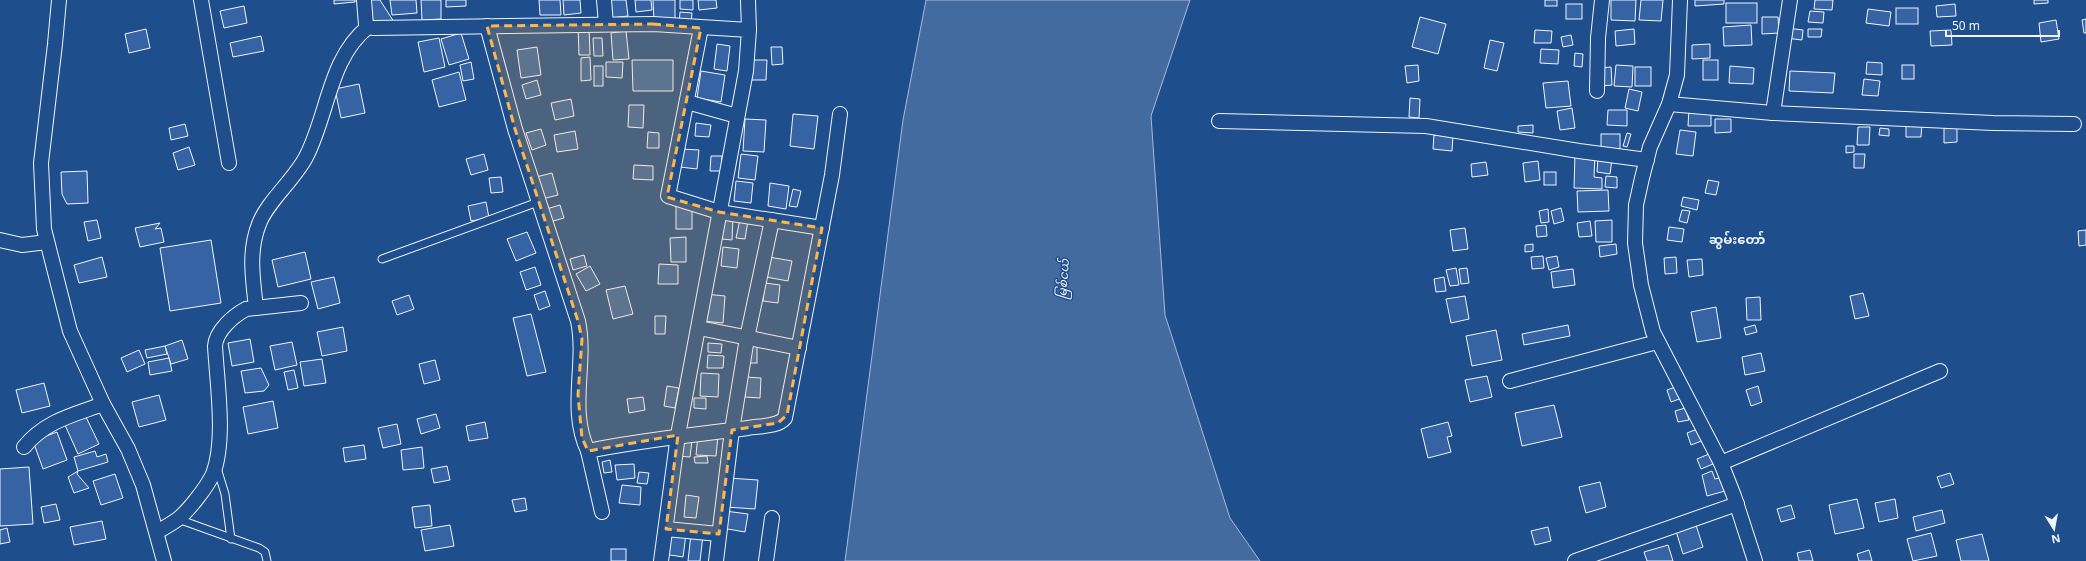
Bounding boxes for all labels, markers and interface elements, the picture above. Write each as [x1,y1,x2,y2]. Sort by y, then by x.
scale bar [1946,12,2059,38]
text: 50 m [1952,17,1980,34]
district label: ဆွမ်းတော် [1709,230,1765,250]
water label: မြစ်ငယ် [1053,257,1075,300]
north arrow [2034,509,2074,549]
text: N [2050,531,2062,548]

